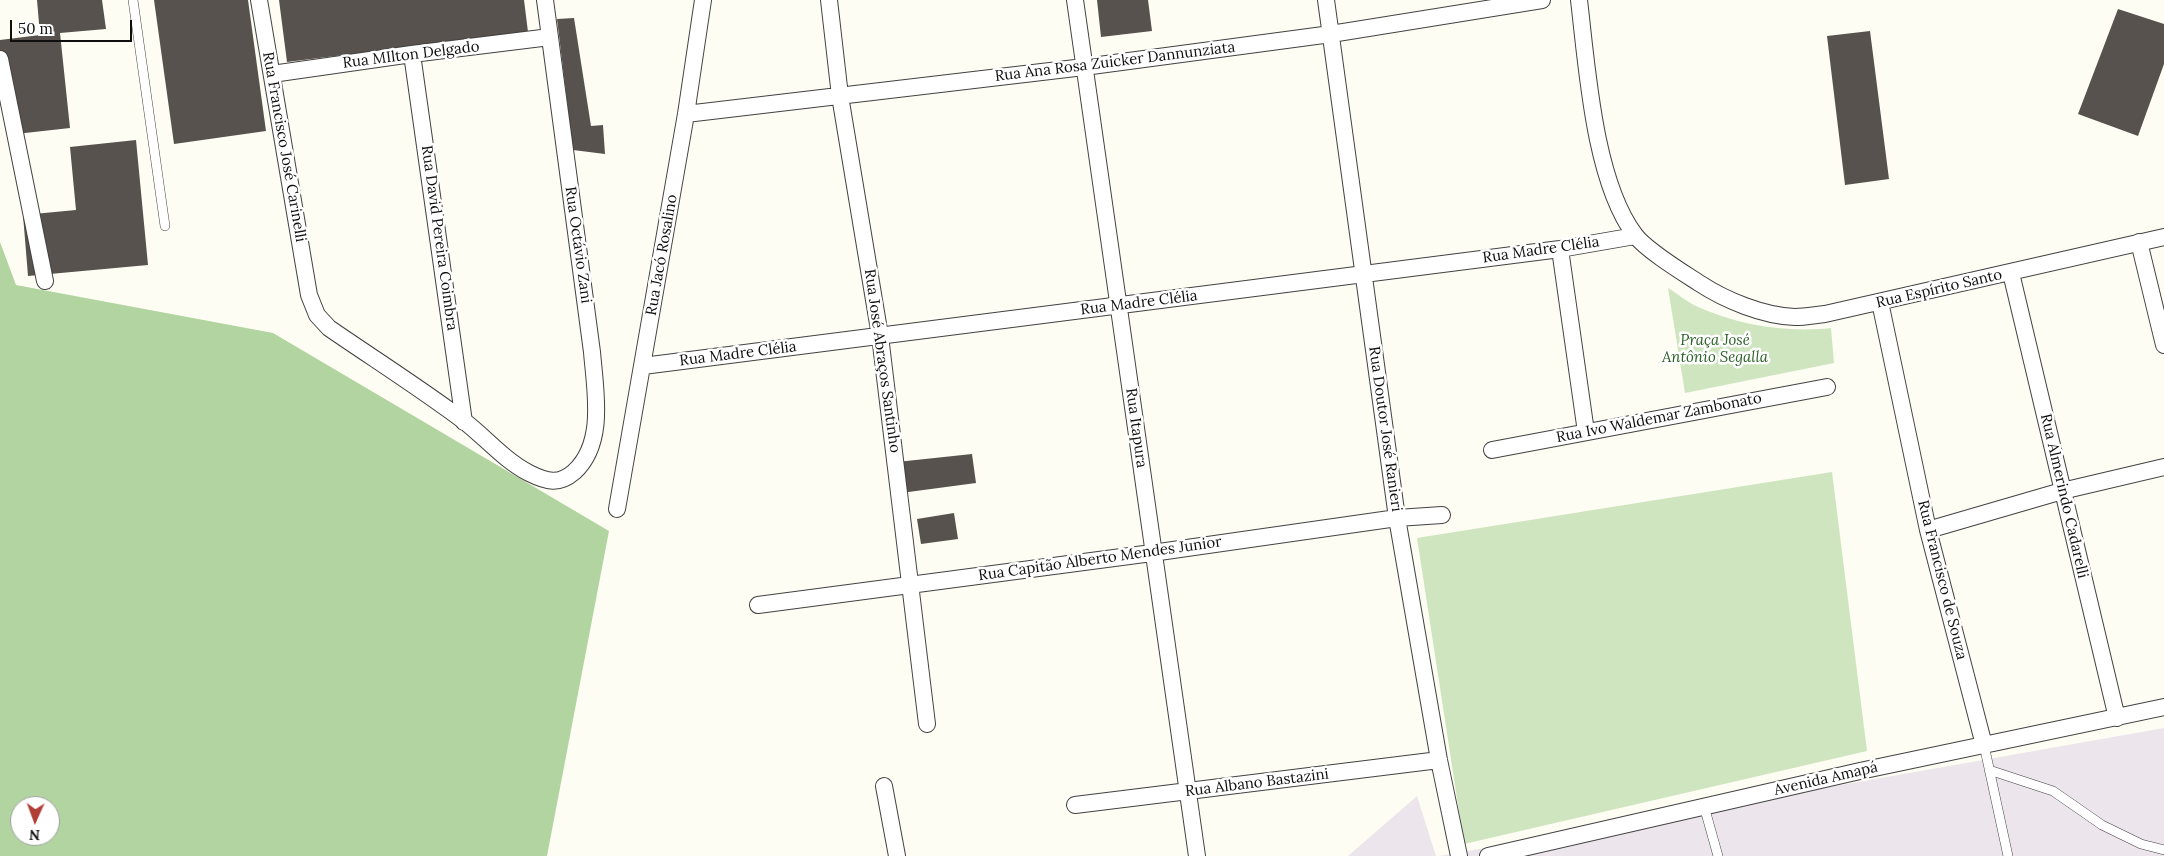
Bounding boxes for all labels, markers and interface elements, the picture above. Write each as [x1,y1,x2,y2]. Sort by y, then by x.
scale bar [12,10,135,42]
text: 50 m [18,19,53,38]
street label: Rua MIlton Delgado [342,38,480,72]
street label: Rua Ana Rosa Zuicker Dannunziata [994,38,1236,86]
street label: Rua Francisco José Carinelli [258,50,310,244]
street label: Rua David Pereira Coimbra [417,144,461,332]
street label: Rua Octávio Zani [561,185,595,305]
street label: Rua Jacó Rosalino [642,193,682,317]
street label: Rua Madre Clélia [1481,233,1601,267]
street label: Rua Espírito Santo [1874,266,2004,312]
street label: Rua José Abraços Santinho [860,268,904,454]
street label: Rua Madre Clélia [1079,287,1199,319]
park label: Praça José Antônio Segalla [1662,332,1768,367]
street label: Rua Madre Clélia [678,338,798,370]
street label: Rua Doutor José Ranieri [1364,345,1406,513]
street label: Rua Itapura [1121,387,1151,469]
street label: Rua Ivo Waldemar Zambonato [1555,389,1763,447]
street label: Rua Almerindo Cadarelli [2036,412,2092,580]
street label: Rua Francisco de Souza [1913,498,1971,662]
street label: Rua Capitão Alberto Mendes Junior [977,533,1223,585]
street label: Avenida Amapá [1772,758,1880,800]
street label: Rua Albano Bastazini [1184,765,1330,801]
north arrow [10,796,60,846]
text: N [29,826,40,844]

